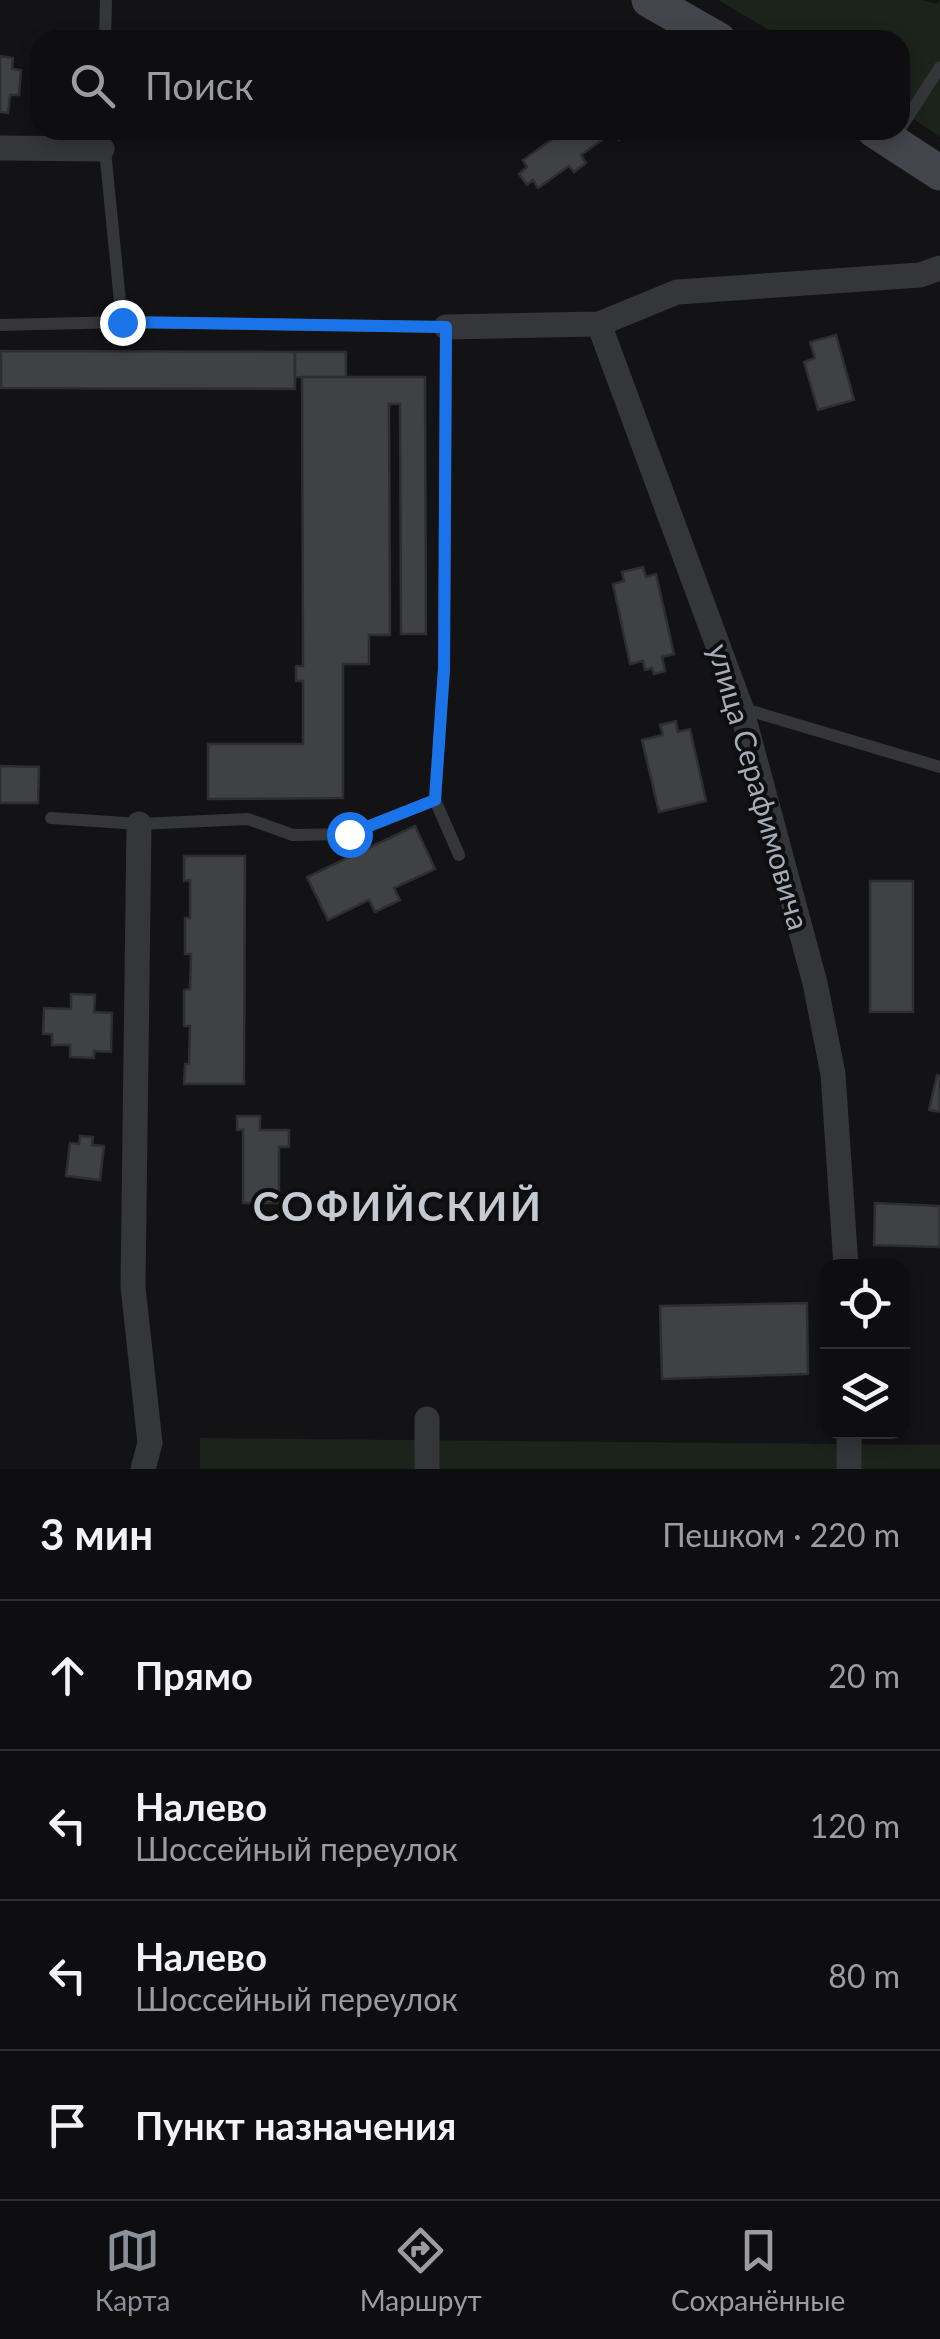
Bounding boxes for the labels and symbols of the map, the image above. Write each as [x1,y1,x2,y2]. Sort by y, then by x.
route end [100,300,146,346]
street label: улица Серафимовича [702,639,818,934]
route start [327,812,373,858]
district label: СОФИЙСКИЙ [253,1182,543,1230]

